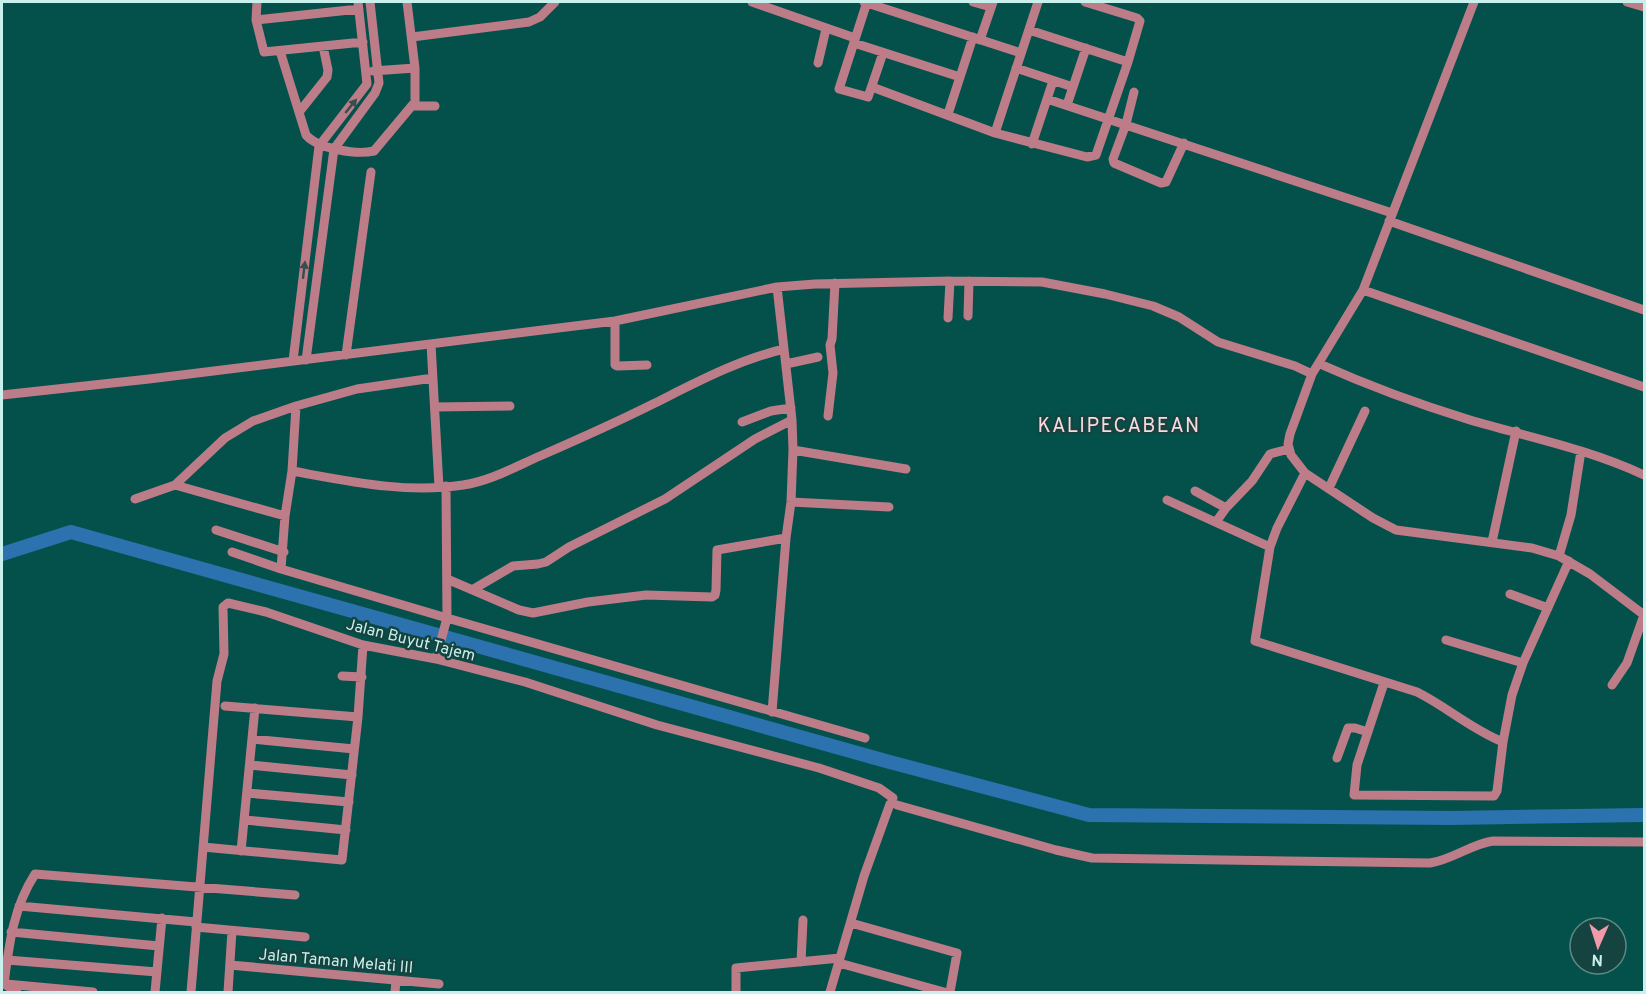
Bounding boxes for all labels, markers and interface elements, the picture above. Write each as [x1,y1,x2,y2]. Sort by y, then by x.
one-way arrow [345,98,357,113]
one-way arrow [299,261,309,280]
district label: KALIPECABEAN [1037,414,1201,440]
street label: Jalan Buyut Tajem [344,615,477,667]
north arrow [1568,916,1628,976]
street label: Jalan Taman Melati III [258,945,414,979]
text: N [1591,949,1604,969]

